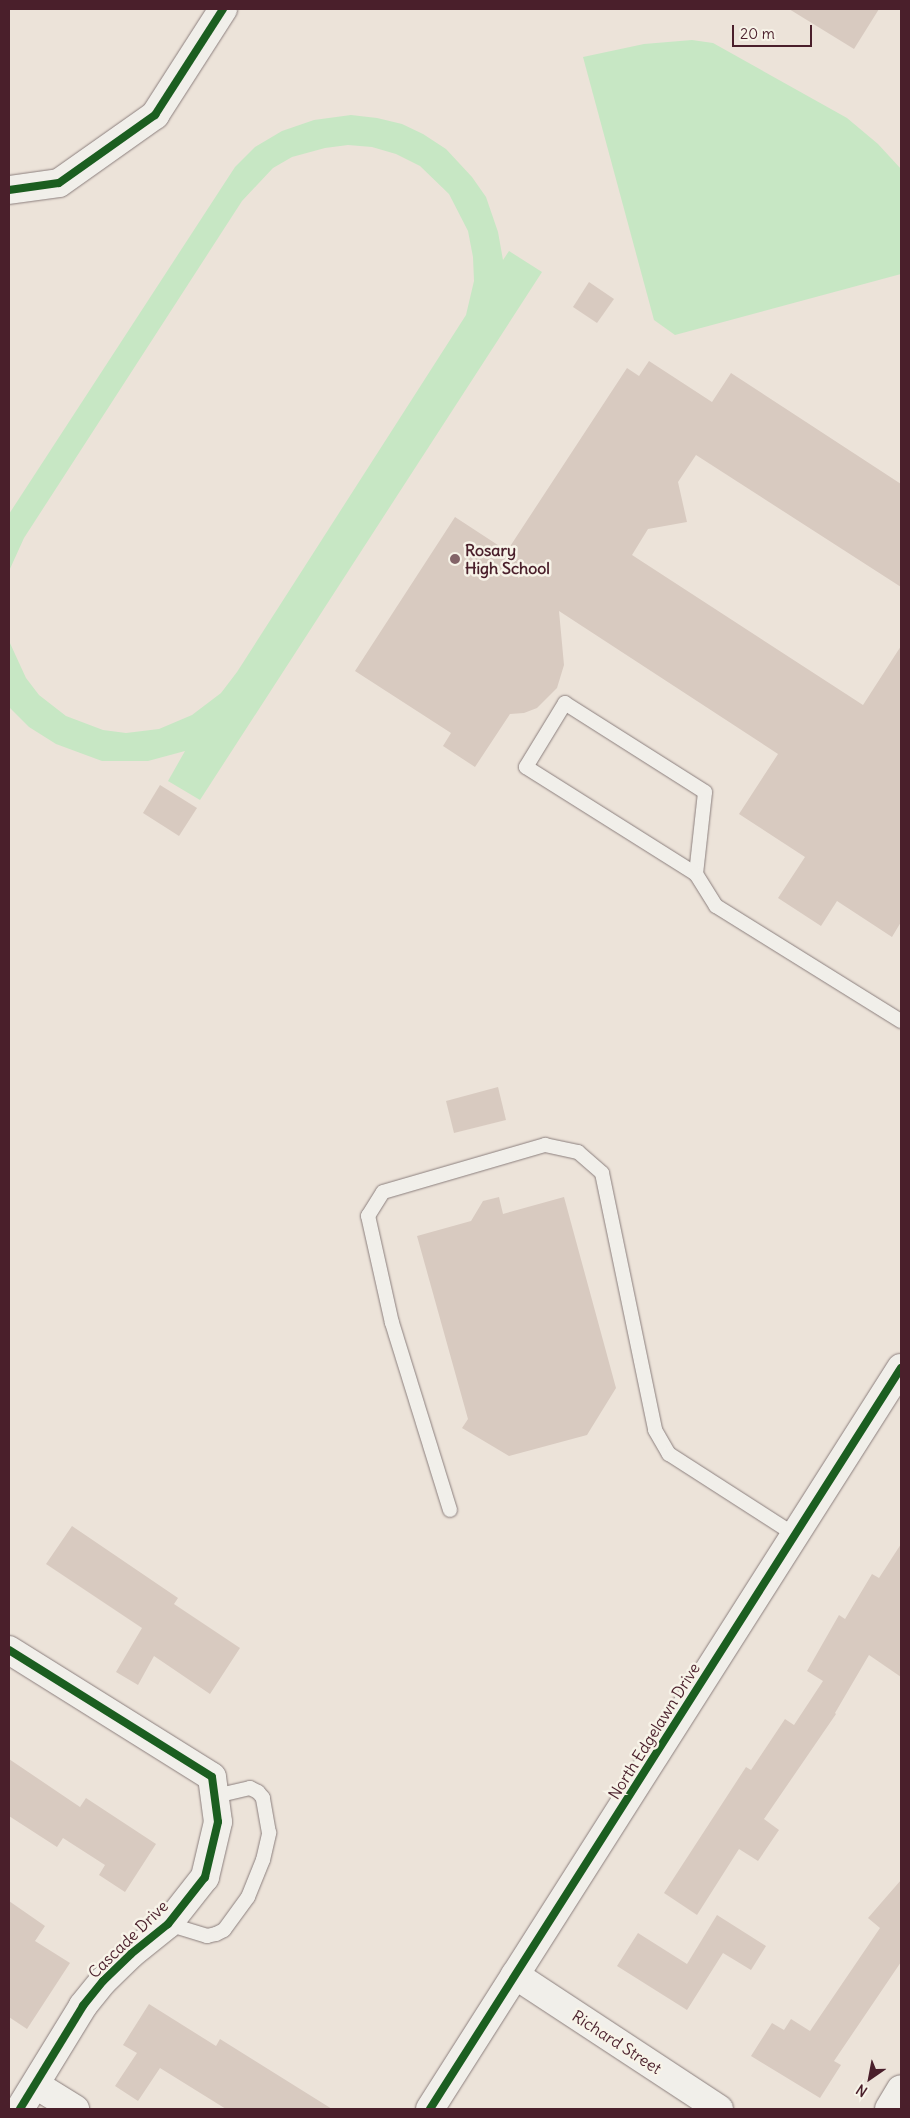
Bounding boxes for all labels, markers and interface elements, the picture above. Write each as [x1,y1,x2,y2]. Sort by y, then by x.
scale bar [735,15,815,47]
text: 20 m [740,24,775,43]
place label: Rosary High School [465,540,550,578]
marker: Rosary High School [449,553,461,565]
street label: North Edgelawn Drive [604,1659,704,1803]
street label: Cascade Drive [84,1896,172,1982]
street label: Richard Street [569,2006,665,2078]
north arrow [845,2053,895,2103]
text: N [853,2080,871,2101]

